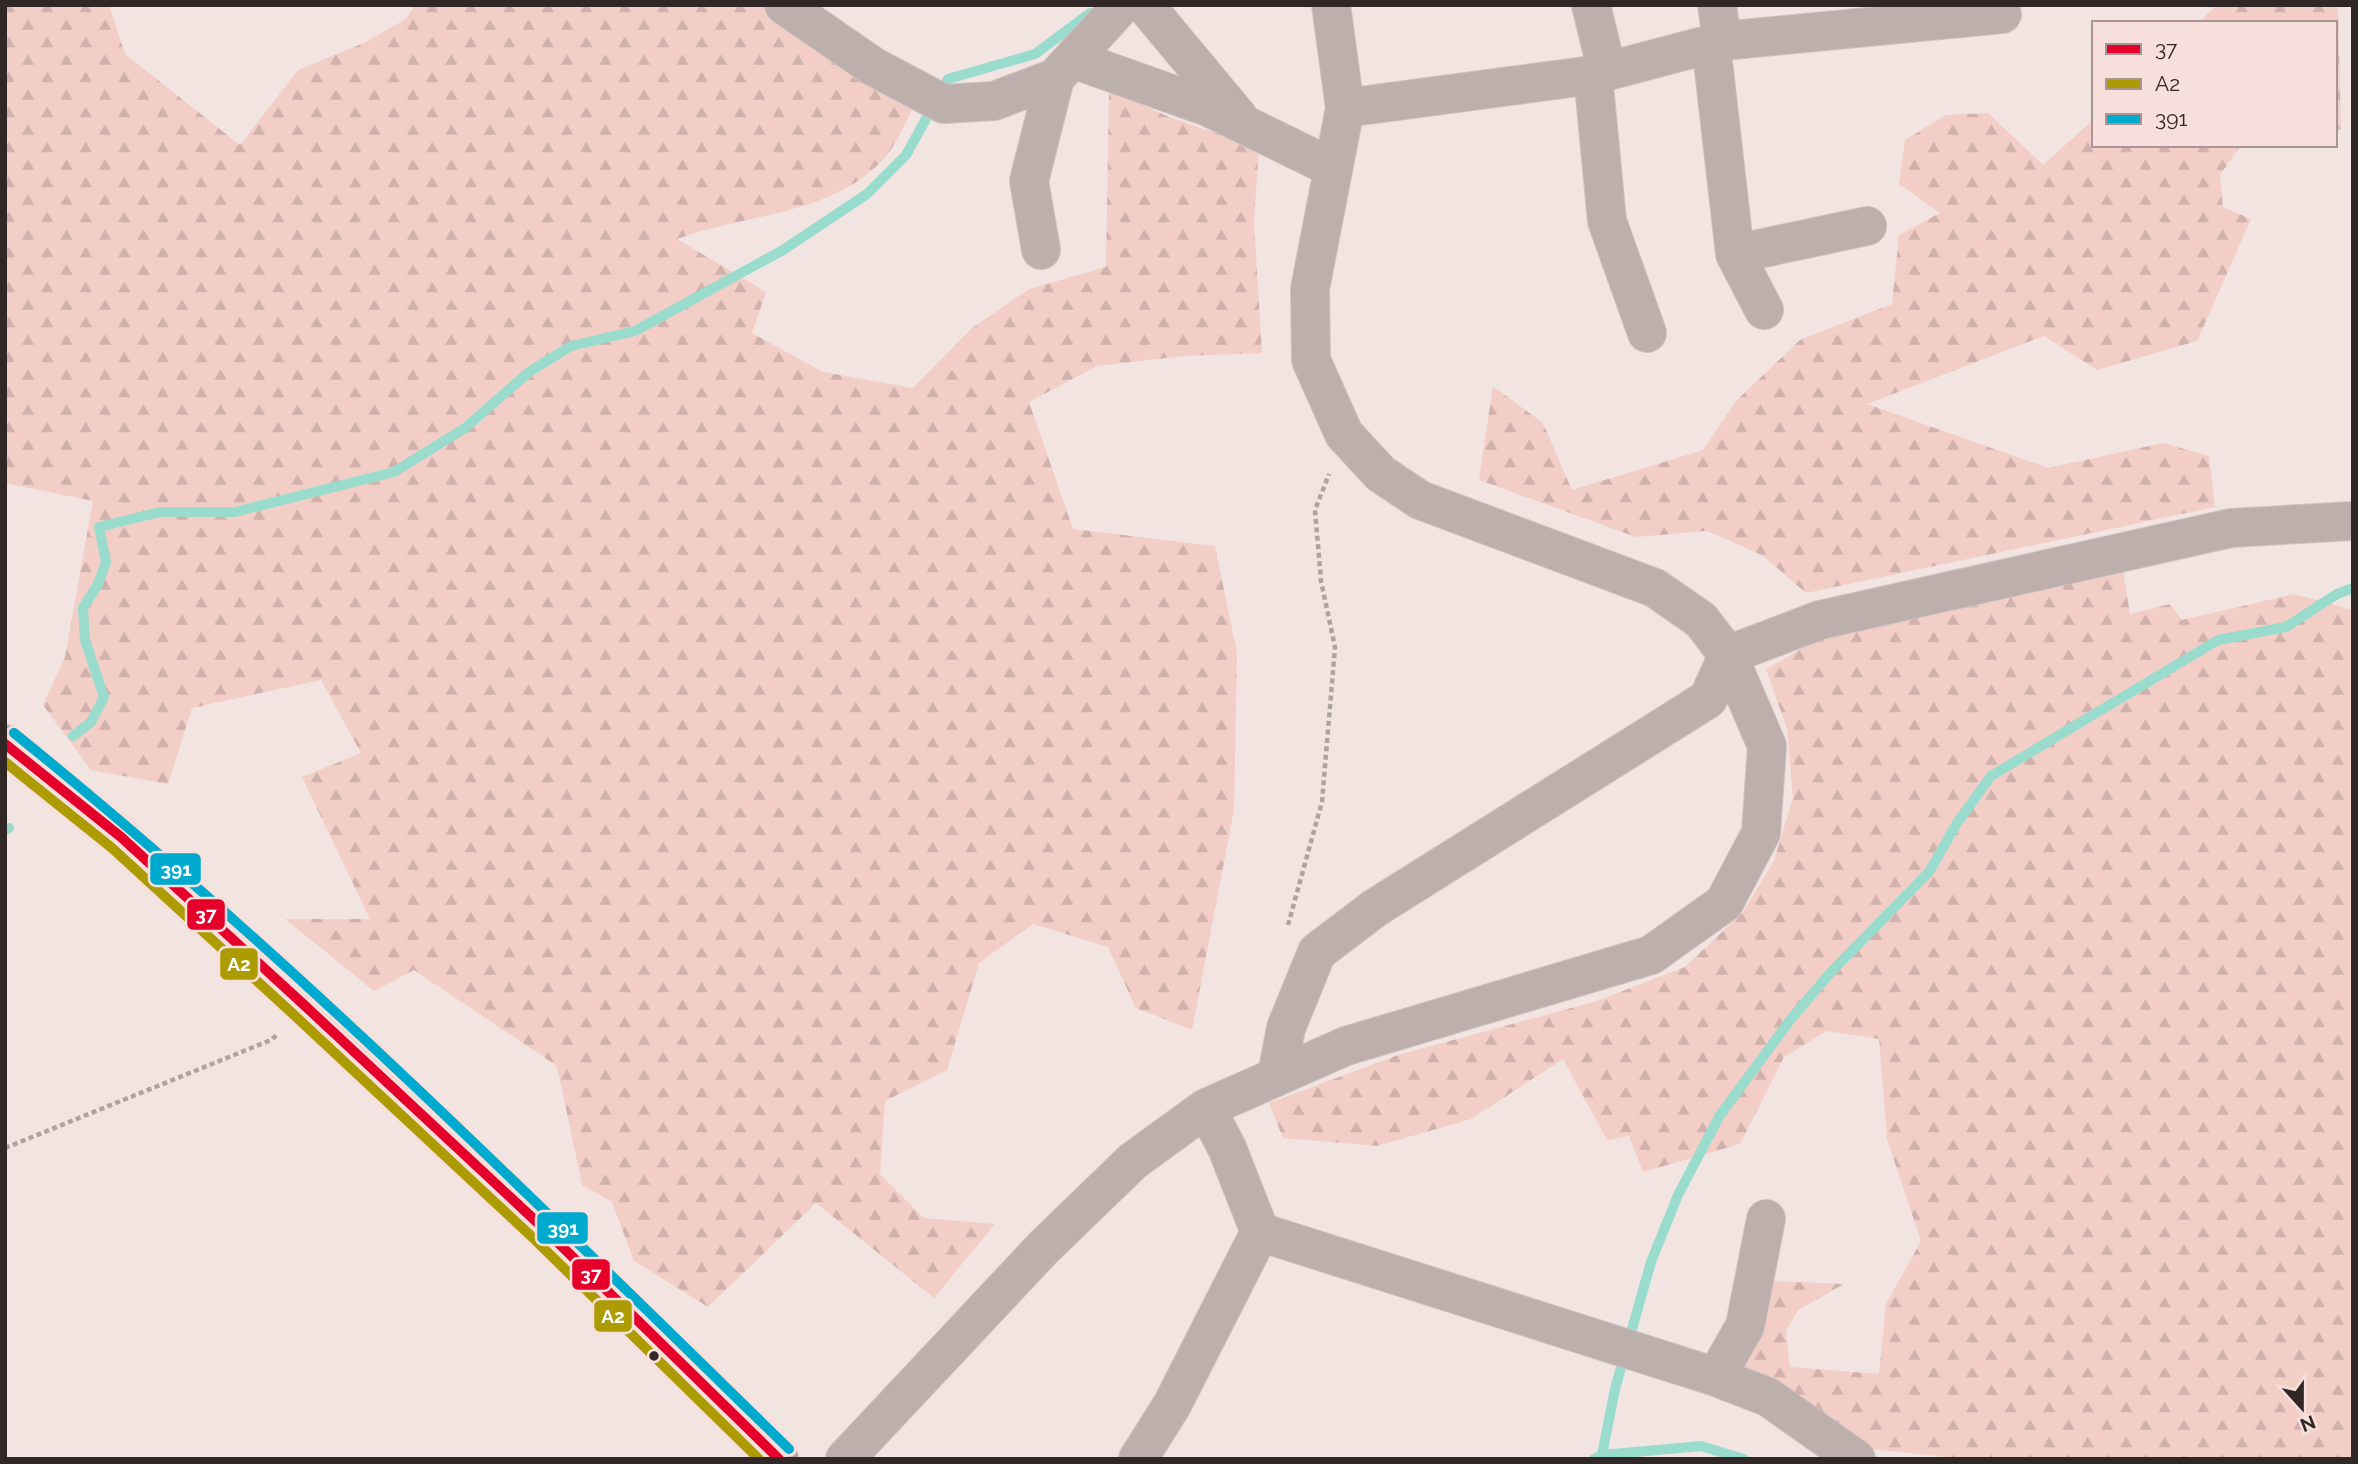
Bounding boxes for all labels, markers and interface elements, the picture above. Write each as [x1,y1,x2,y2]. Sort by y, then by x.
legend [2092,21,2337,147]
text: 37 [2155,36,2178,61]
text: A2 [2155,71,2180,96]
text: 391 [2155,106,2188,131]
line badge: 391 [149,852,202,886]
text: 391 [160,858,192,880]
line badge: 37 [186,898,226,931]
text: 37 [195,903,217,925]
line badge: A2 [219,947,259,981]
text: A2 [227,953,251,975]
line badge: 391 [536,1211,589,1245]
text: 391 [547,1217,579,1239]
line badge: 37 [571,1258,611,1291]
text: 37 [580,1263,602,1285]
line badge: A2 [593,1299,633,1333]
text: A2 [601,1305,625,1327]
unlabelled marker [647,1349,661,1363]
north arrow [2267,1373,2337,1443]
text: N [2297,1411,2319,1437]

